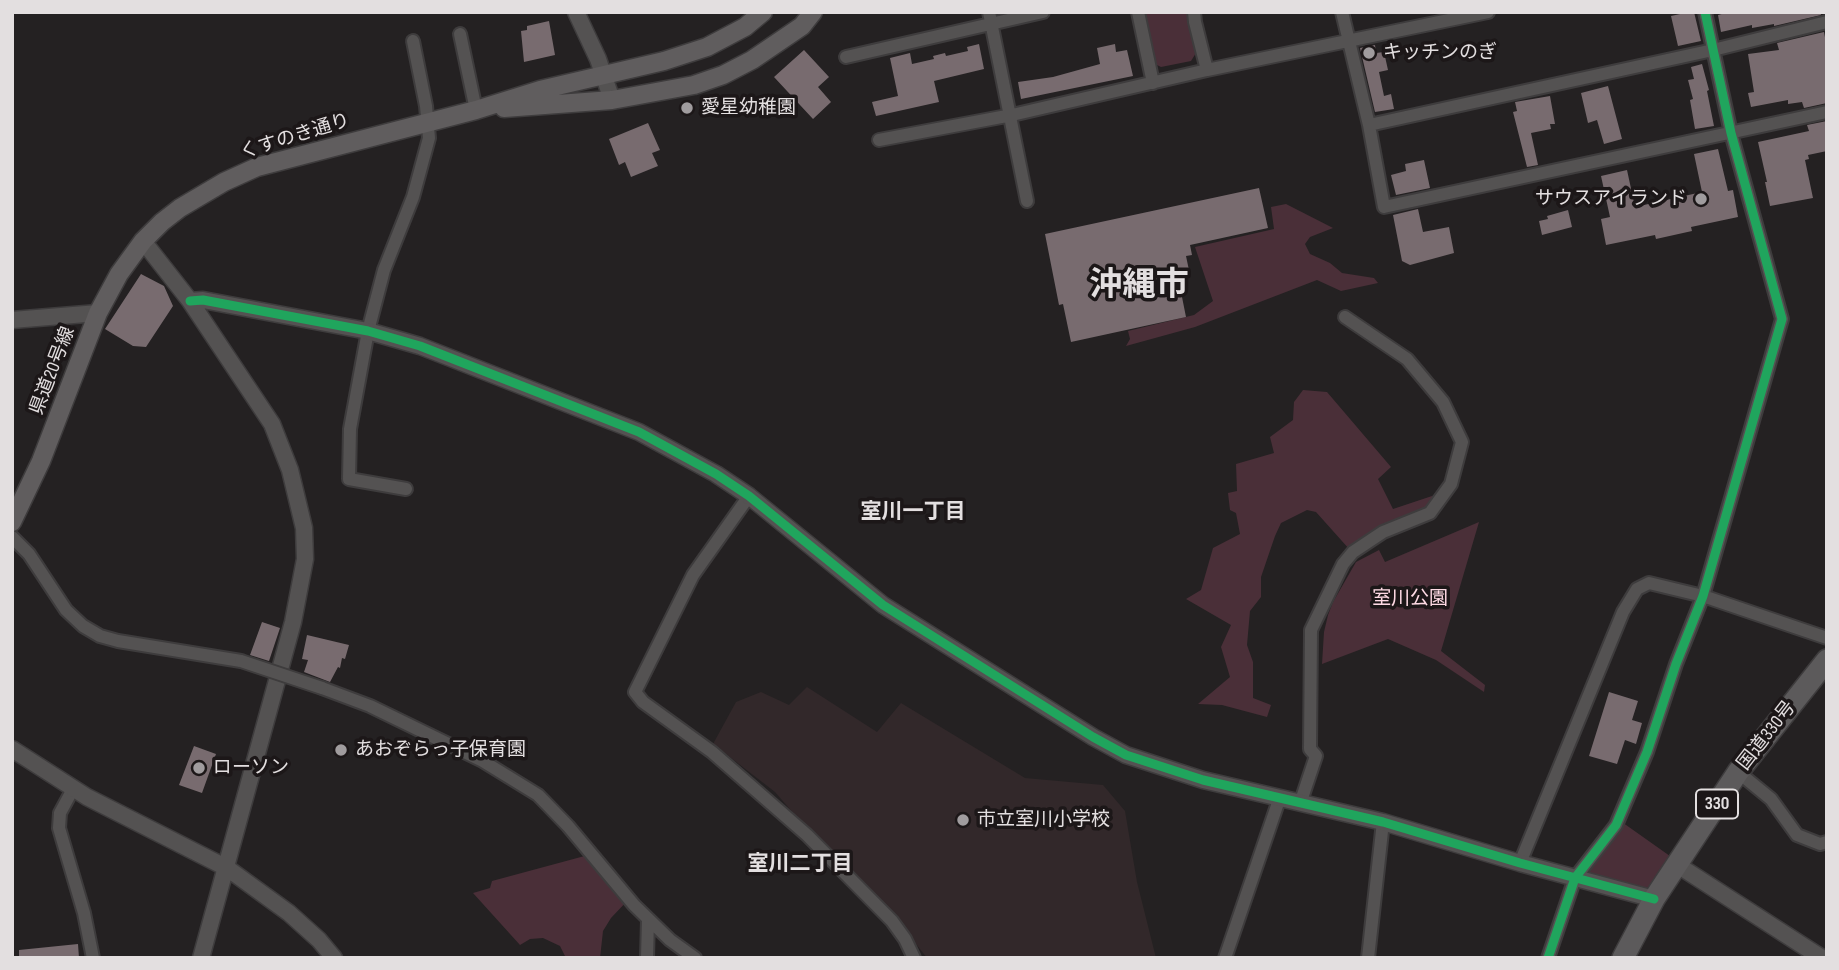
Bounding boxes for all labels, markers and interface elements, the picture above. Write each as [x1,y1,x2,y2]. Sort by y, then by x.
place label: キッチンのぎ [1383,42,1497,64]
marker: キッチンのぎ [1361,45,1377,61]
place label: 愛星幼稚園 [701,97,796,119]
marker: 愛星幼稚園 [679,100,695,116]
street label: くすのき通り [237,109,353,165]
place label: サウスアイランド [1535,188,1687,210]
marker: サウスアイランド [1693,191,1709,207]
district label: 沖縄市 [1090,267,1188,307]
street label: 県道20号線 [26,324,80,418]
district label: 室川一丁目 [861,500,965,526]
park label: 室川公園 [1372,588,1448,610]
street label: 国道330号 [1733,697,1801,775]
place label: あおぞらっ子保育園 [355,739,526,761]
marker: あおぞらっ子保育園 [333,742,349,758]
place label: ローソン [213,757,289,779]
marker: ローソン [191,760,207,776]
road number: 330 [1696,790,1738,818]
place label: 市立室川小学校 [977,809,1110,831]
marker: 市立室川小学校 [955,812,971,828]
district label: 室川二丁目 [748,852,852,878]

